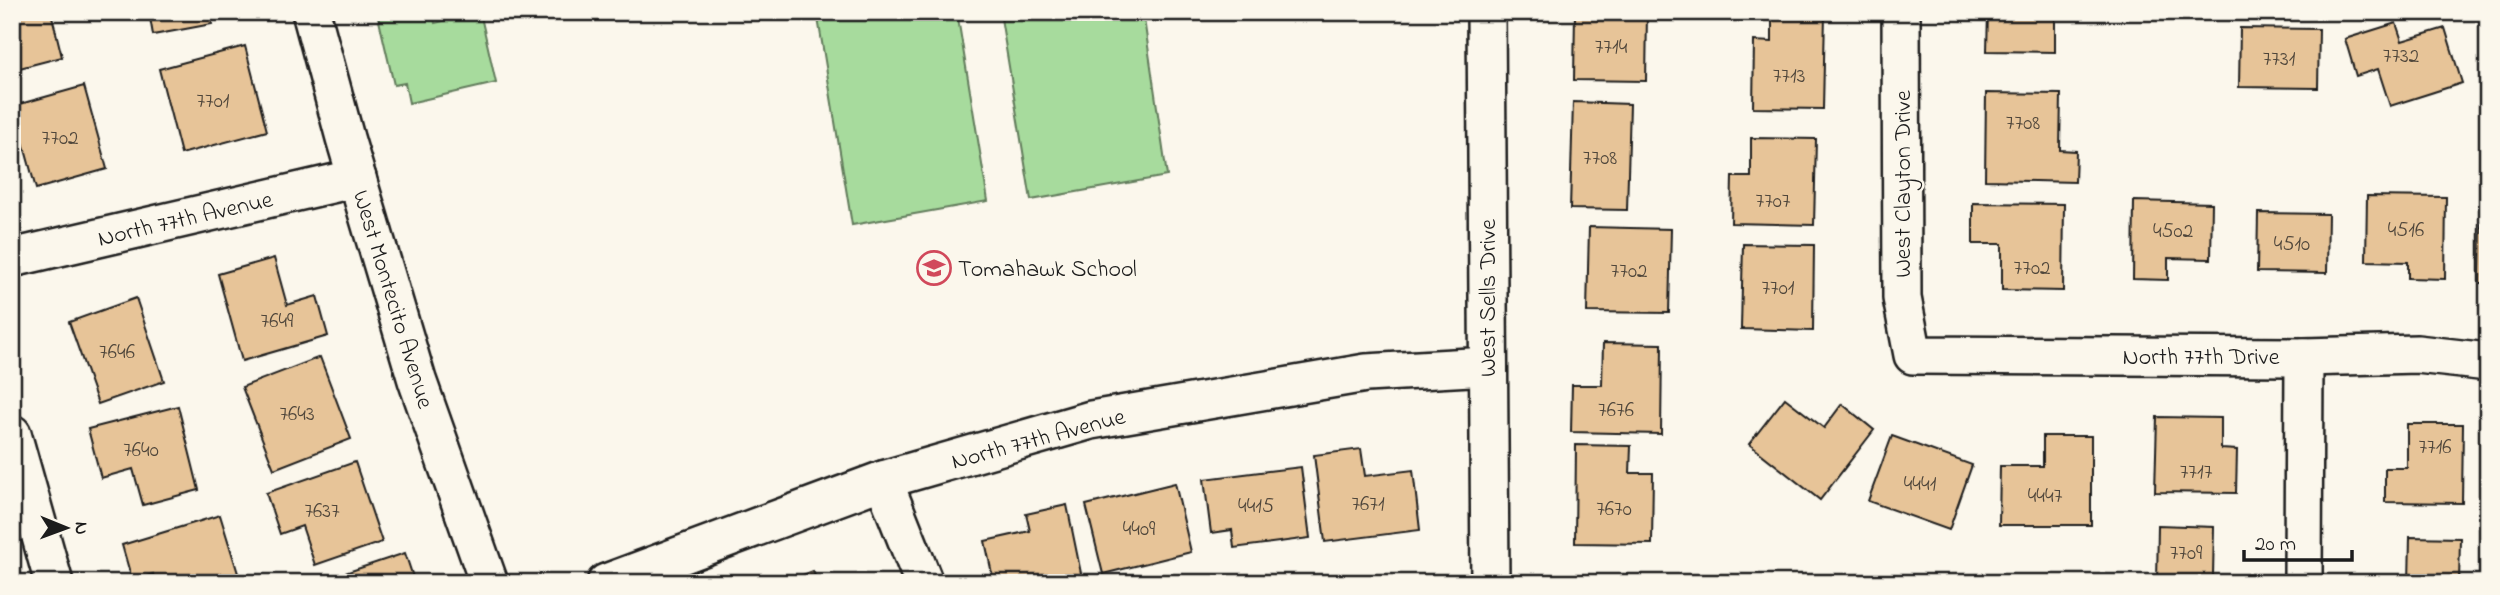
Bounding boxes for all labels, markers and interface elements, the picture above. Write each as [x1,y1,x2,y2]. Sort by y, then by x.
house number: 7714 [1595,33,1628,63]
house number: 7732 [2383,42,2419,72]
house number: 7731 [2263,45,2296,75]
house number: 7713 [1773,62,1805,92]
house number: 7701 [196,87,230,117]
street label: West Clayton Drive [1887,90,1923,278]
house number: 7708 [2006,109,2040,139]
house number: 7702 [42,124,78,154]
house number: 7708 [1583,144,1617,174]
street label: North 77th Avenue [95,183,277,258]
street label: West Montecito Avenue [342,186,442,413]
house number: 7707 [1755,187,1791,217]
house number: 4516 [2388,216,2424,246]
house number: 4502 [2153,217,2193,247]
street label: West Sells Drive [1472,219,1507,377]
house number: 4510 [2274,230,2310,260]
school or university icon: Tomahawk School [915,249,953,287]
place label: Tomahawk School [958,253,1137,288]
house number: 7702 [2014,254,2050,284]
house number: 7702 [1611,257,1647,287]
house number: 7701 [1761,274,1795,304]
house number: 7649 [261,307,294,337]
house number: 7646 [99,338,135,368]
street label: North 77th Drive [2123,341,2280,376]
house number: 7676 [1598,396,1634,426]
house number: 7643 [279,400,315,430]
street label: North 77th Avenue [948,400,1130,480]
house number: 7716 [2418,433,2452,463]
house number: 7640 [123,436,159,466]
house number: 7717 [2180,458,2213,488]
house number: 4441 [1904,470,1937,500]
house number: 4447 [2028,482,2063,512]
house number: 7671 [1351,490,1385,520]
house number: 4415 [1238,492,1274,522]
north arrow [32,494,102,564]
house number: 7670 [1596,495,1632,525]
house number: 7637 [304,497,340,527]
house number: 4409 [1123,515,1156,545]
scale bar [2244,518,2353,562]
text: N [67,522,94,535]
text: 20 m [2255,530,2296,560]
house number: 7709 [2170,539,2203,569]

